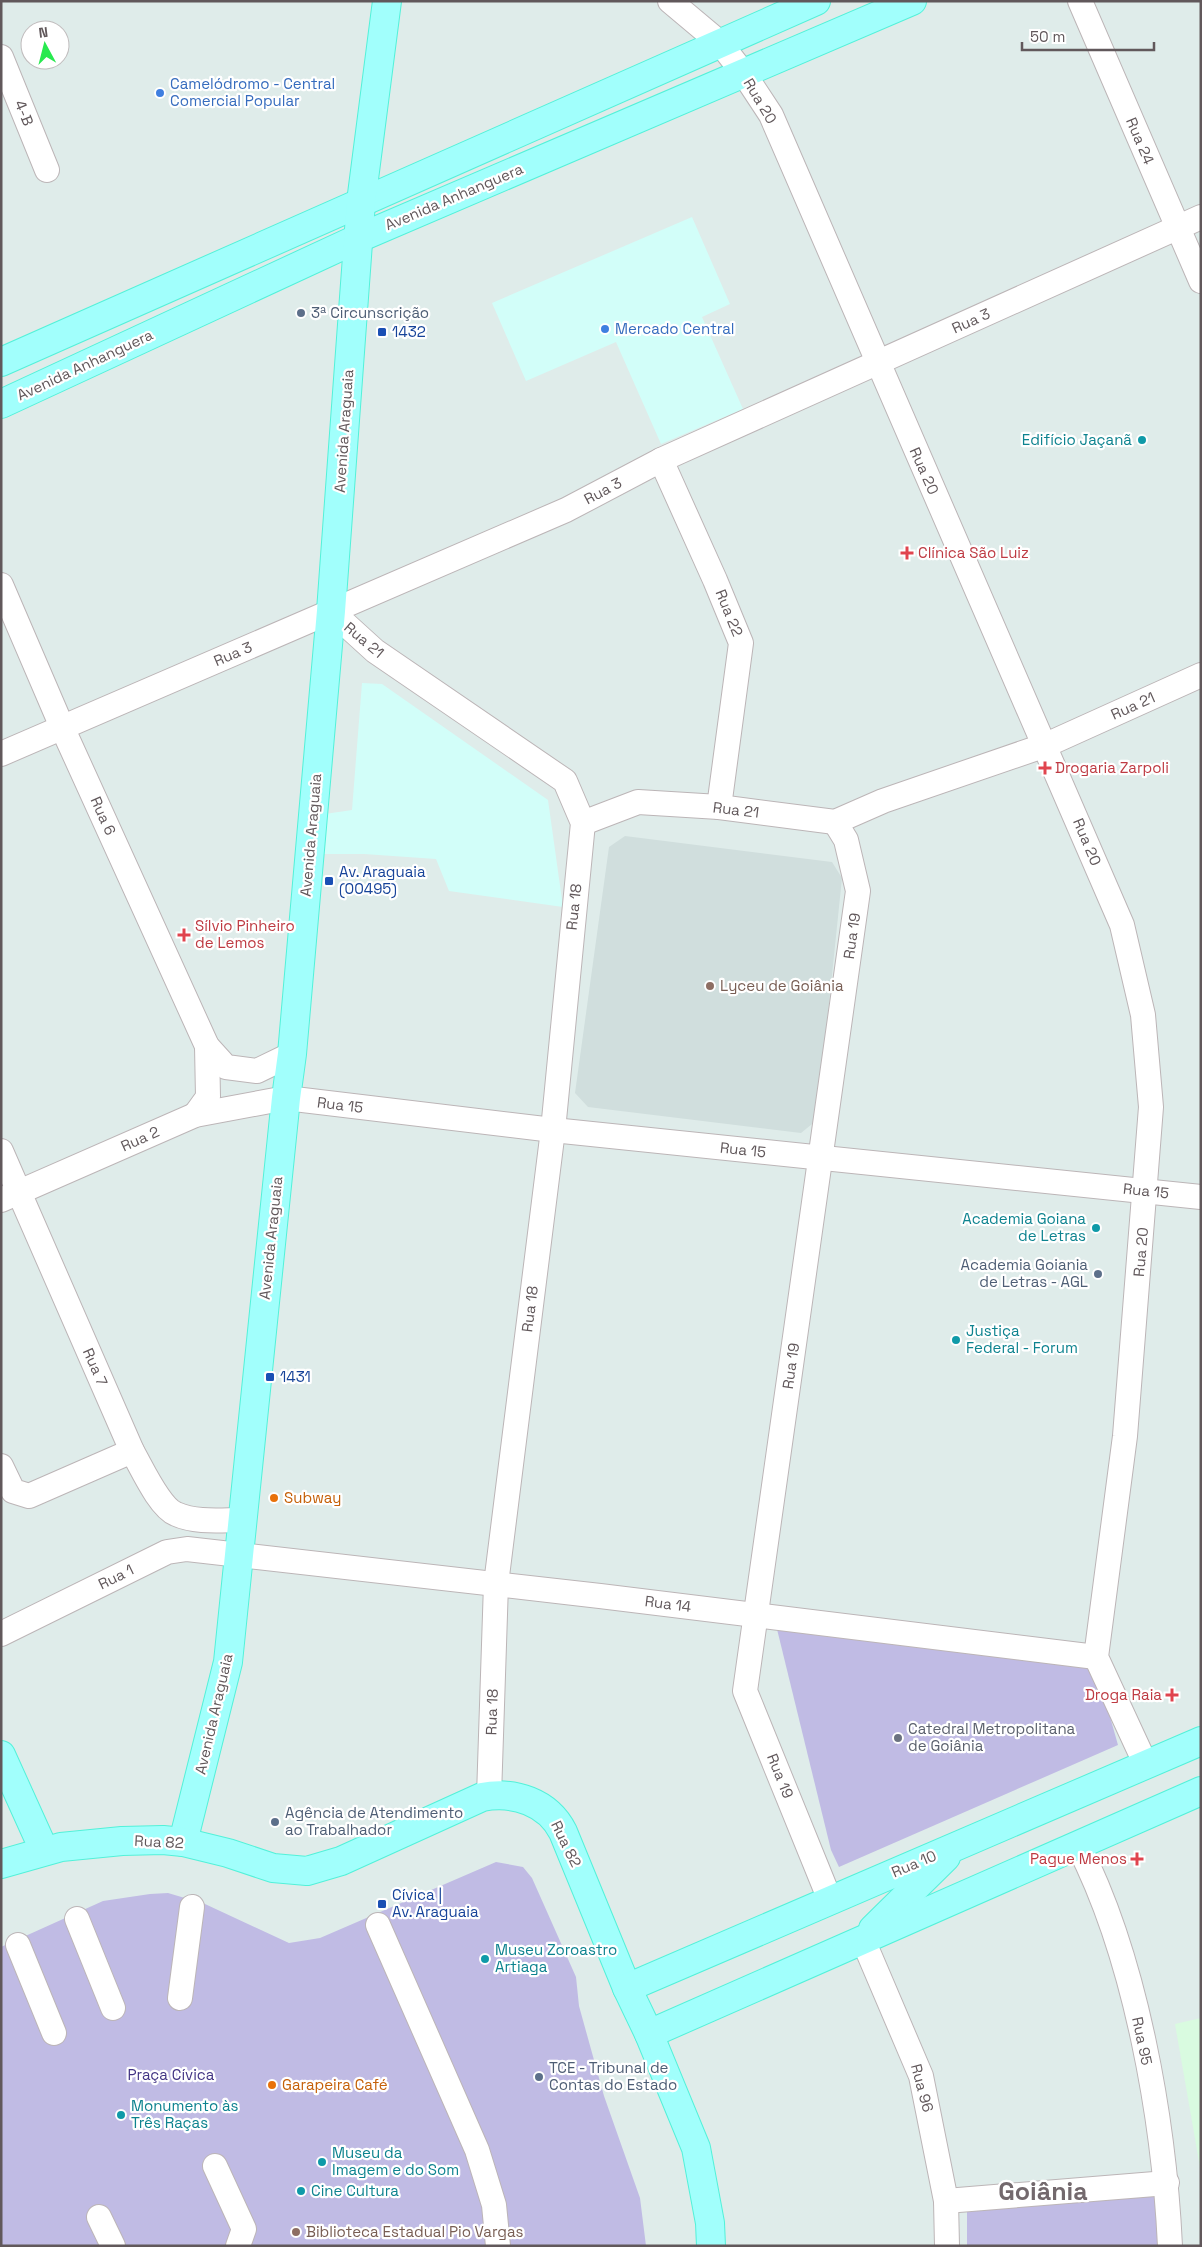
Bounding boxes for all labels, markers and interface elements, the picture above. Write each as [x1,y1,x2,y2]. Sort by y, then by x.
north arrow [20,20,70,70]
scale bar [1022,20,1154,52]
text: N [38,23,49,42]
text: 50 m [1030,27,1065,46]
place label: Camelódromo - Central Comercial Popular [170,74,335,110]
street label: Rua 20 [739,75,781,127]
marker: Camelódromo - Central Comercial Popular [154,87,166,99]
street label: 4-B [11,97,38,129]
street label: Rua 24 [1122,114,1159,167]
street label: Avenida Anhanguera [382,159,526,234]
place label: 3ª Circunscrição [311,303,429,322]
street label: Rua 3 [949,304,993,337]
marker: 3ª Circunscrição [295,307,307,319]
place label: Mercado Central [615,319,735,338]
place label: 1432 [392,322,426,341]
marker: Mercado Central [599,323,611,335]
street label: Avenida Anhanguera [14,324,156,404]
marker: 1432 [376,326,388,338]
street label: Avenida Araguaia [330,368,357,493]
place label: Edifício Jaçanã [1022,430,1132,449]
marker: Edifício Jaçanã [1136,434,1148,446]
street label: Rua 20 [906,444,943,497]
street label: Rua 3 [581,473,625,508]
place label: Clínica São Luiz [918,543,1029,562]
marker: Clínica São Luiz [900,546,914,560]
street label: Rua 22 [711,586,747,639]
street label: Rua 21 [340,617,388,662]
street label: Rua 3 [211,637,255,670]
street label: Rua 21 [1108,687,1158,724]
place label: Drogaria Zarpoli [1055,758,1169,777]
marker: Drogaria Zarpoli [1039,762,1051,774]
street label: Avenida Araguaia [296,772,325,897]
street label: Rua 6 [87,794,120,838]
street label: Rua 21 [712,797,760,822]
street label: Rua 20 [1069,815,1106,868]
place label: Av. Araguaia (00495) [339,862,426,899]
marker: Av. Araguaia (00495) [323,875,335,887]
street label: Rua 18 [562,883,585,931]
street label: Rua 19 [839,912,864,960]
place label: Sílvio Pinheiro de Lemos [195,916,295,952]
marker: Sílvio Pinheiro de Lemos [177,928,191,942]
place label: Lyceu de Goiânia [720,976,844,995]
marker: Lyceu de Goiânia [704,980,716,992]
street label: Rua 15 [316,1092,364,1117]
street label: Rua 2 [118,1122,162,1155]
street label: Rua 15 [719,1138,767,1161]
street label: Avenida Araguaia [255,1175,286,1300]
street label: Rua 15 [1122,1179,1170,1202]
place label: Academia Goiana de Letras [962,1209,1086,1245]
marker: Academia Goiana de Letras [1090,1222,1102,1234]
street label: Rua 20 [1129,1226,1152,1278]
place label: Academia Goiania de Letras - AGL [961,1255,1088,1291]
marker: Academia Goiania de Letras - AGL [1092,1268,1104,1280]
street label: Rua 18 [517,1285,542,1333]
place label: Justiça Federal - Forum [966,1321,1078,1357]
marker: Justiça Federal - Forum [950,1334,962,1346]
street label: Rua 19 [778,1342,803,1390]
street label: Rua 7 [79,1345,112,1389]
place label: 1431 [280,1367,311,1386]
marker: 1431 [264,1371,276,1383]
place label: Subway [284,1488,341,1507]
marker: Subway [268,1492,280,1504]
street label: Rua 1 [95,1560,137,1593]
street label: Rua 14 [644,1591,692,1616]
street label: Avenida Araguaia [190,1651,237,1776]
place label: Droga Raia [1085,1685,1162,1704]
street label: Rua 18 [481,1688,502,1736]
marker: Droga Raia [1166,1689,1178,1701]
place label: Catedral Metropolitana de Goiânia [908,1719,1076,1755]
marker: Catedral Metropolitana de Goiânia [892,1732,904,1744]
street label: Rua 19 [763,1751,798,1801]
place label: Agência de Atendimento ao Trabalhador [285,1803,463,1839]
marker: Agência de Atendimento ao Trabalhador [269,1816,281,1828]
street label: Rua 82 [547,1817,586,1870]
street label: Rua 82 [134,1831,184,1852]
street label: Rua 10 [888,1846,939,1881]
place label: Pague Menos [1030,1849,1127,1868]
marker: Pague Menos [1131,1853,1143,1865]
place label: Cívica | Av. Araguaia [392,1885,479,1921]
marker: Cívica | Av. Araguaia [376,1898,388,1910]
place label: Museu Zoroastro Artiaga [495,1940,617,1976]
marker: Museu Zoroastro Artiaga [479,1953,491,1965]
street label: Rua 95 [1128,2015,1157,2067]
place label: TCE - Tribunal de Contas do Estado [549,2058,677,2094]
street label: Rua 96 [907,2062,938,2114]
park label: Praça Cívica [128,2065,215,2084]
marker: TCE - Tribunal de Contas do Estado [533,2071,545,2083]
place label: Garapeira Café [282,2075,388,2094]
marker: Garapeira Café [266,2079,278,2091]
place label: Monumento às Três Raças [131,2096,239,2132]
marker: Monumento às Três Raças [115,2109,127,2121]
place label: Museu da Imagem e do Som [332,2143,459,2179]
marker: Museu da Imagem e do Som [316,2156,328,2168]
district label: Goiânia [998,2175,1088,2207]
place label: Cine Cultura [311,2181,399,2200]
marker: Cine Cultura [295,2185,307,2197]
place label: Biblioteca Estadual Pio Vargas [306,2222,524,2241]
marker: Biblioteca Estadual Pio Vargas [290,2226,302,2238]

